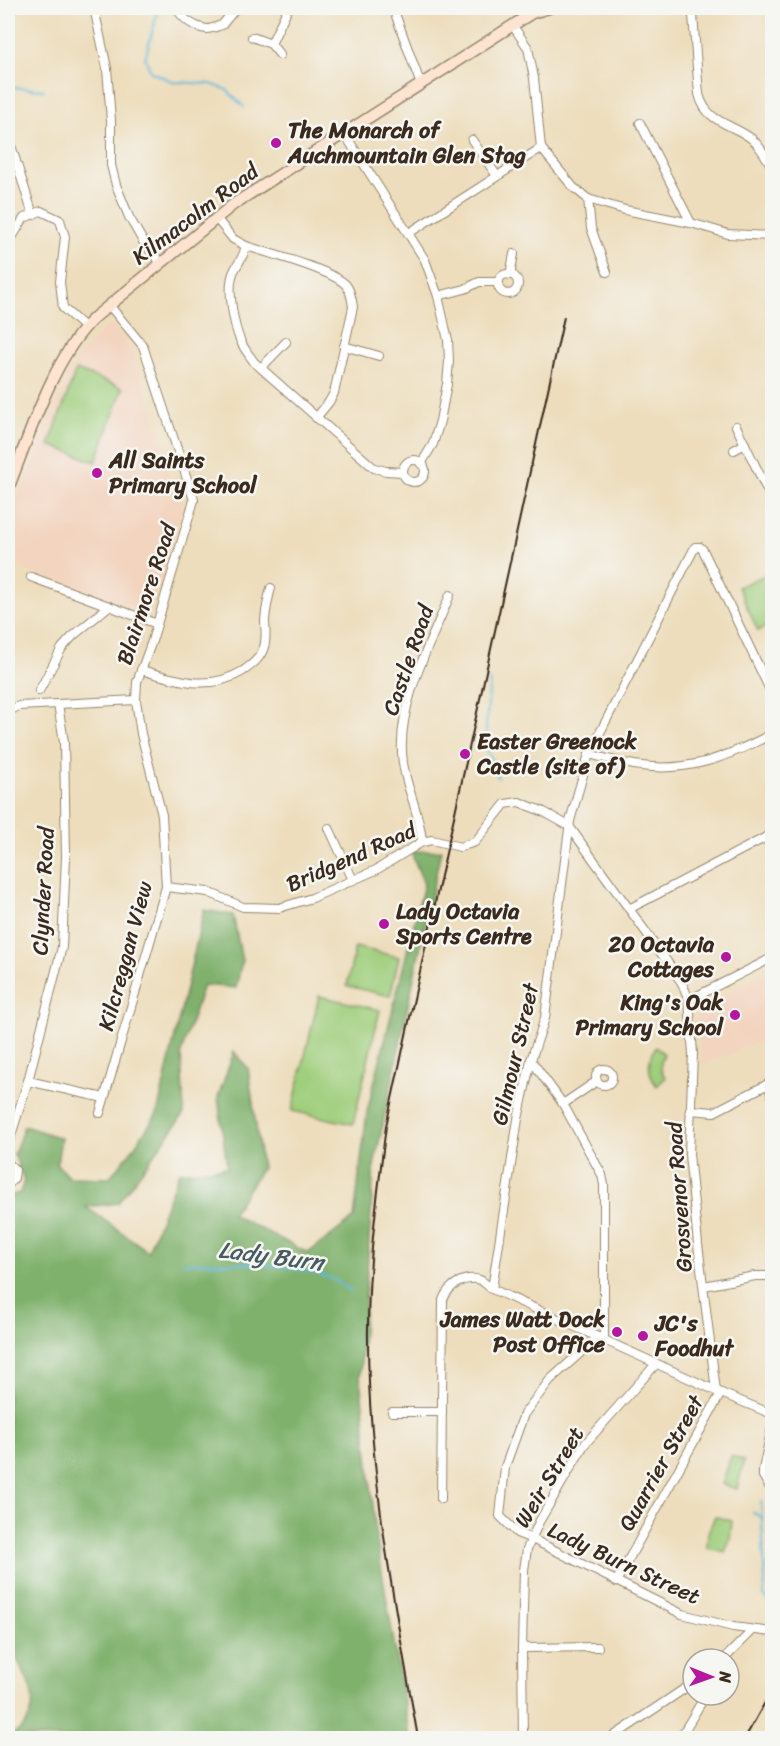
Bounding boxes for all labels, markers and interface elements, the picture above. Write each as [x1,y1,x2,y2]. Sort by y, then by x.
place label: The Monarch of Auchmountain Glen Stag [287,111,526,175]
marker: The Monarch of Auchmountain Glen Stag [269,136,283,150]
street label: Kilmacolm Road [123,152,268,275]
place label: All Saints Primary School [108,441,258,505]
marker: All Saints Primary School [90,466,104,480]
street label: Blairmore Road [105,517,188,670]
street label: Castle Road [371,598,446,721]
place label: Easter Greenock Castle (site of) [476,722,638,786]
marker: Easter Greenock Castle (site of) [458,747,472,761]
street label: Bridgend Road [280,810,424,903]
street label: Clynder Road [20,825,66,956]
street label: Kilcreggan View [86,876,164,1035]
place label: Lady Octavia Sports Centre [395,892,532,956]
marker: Lady Octavia Sports Centre [377,917,391,931]
place label: 20 Octavia Cottages [607,925,715,989]
marker: 20 Octavia Cottages [719,950,733,964]
street label: Gilmour Street [480,978,551,1129]
place label: King's Oak Primary School [576,983,725,1047]
marker: King's Oak Primary School [728,1008,742,1022]
street label: Grosvenor Road [654,1119,704,1273]
water label: Lady Burn [216,1229,329,1284]
place label: James Watt Dock Post Office [438,1300,606,1364]
place label: JC's Foodhut [653,1304,734,1368]
marker: James Watt Dock Post Office [610,1325,624,1339]
marker: JC's Foodhut [636,1329,650,1343]
street label: Quarrier Street [607,1387,715,1538]
street label: Weir Street [503,1418,595,1535]
street label: Lady Burn Street [541,1510,707,1616]
north arrow [681,1647,741,1707]
text: N [711,1670,740,1684]

